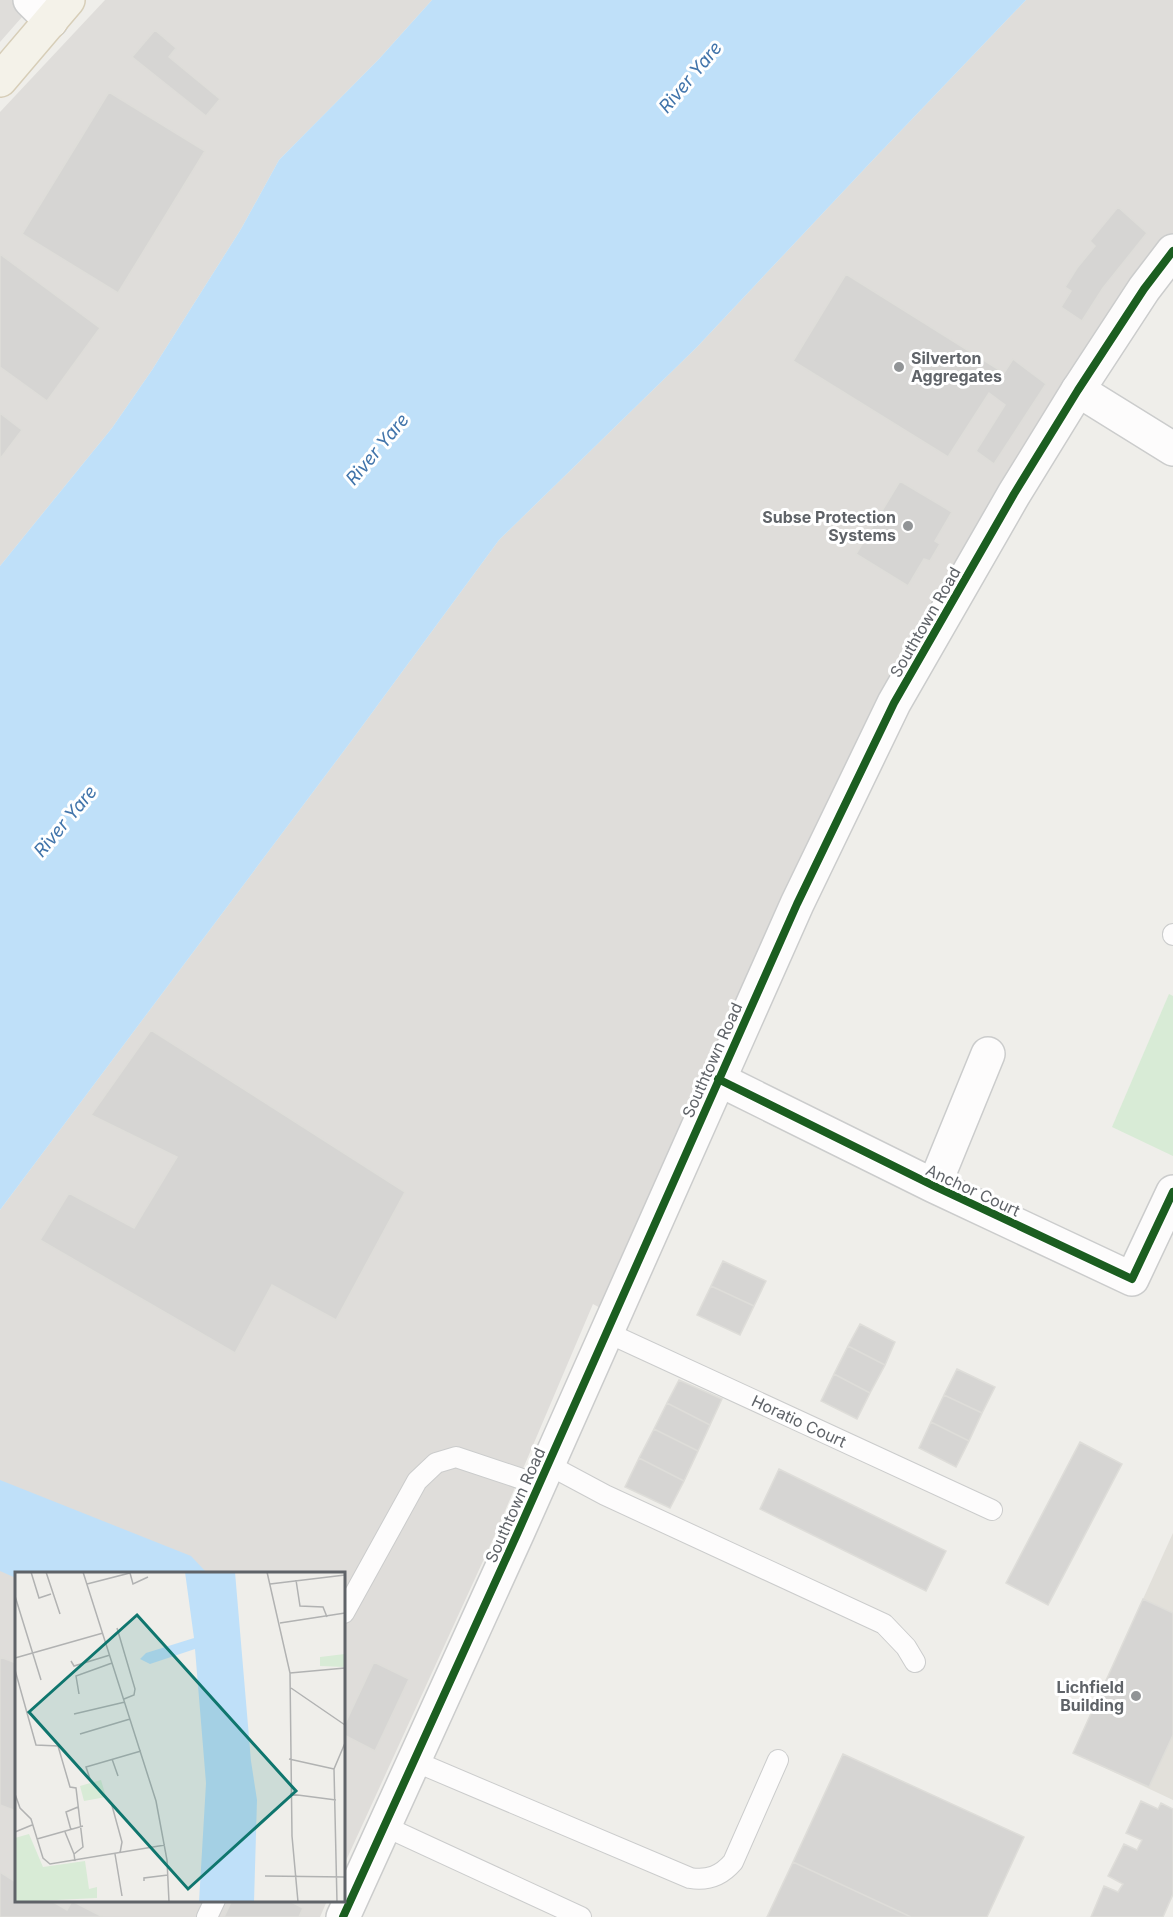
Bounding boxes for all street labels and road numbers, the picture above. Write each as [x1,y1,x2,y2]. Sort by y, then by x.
street label: Southtown Road [885,563,965,681]
street label: Southtown Road [678,999,746,1121]
street label: Anchor Court [923,1159,1023,1221]
street label: Horatio Court [749,1390,849,1452]
street label: Southtown Road [481,1444,549,1566]

